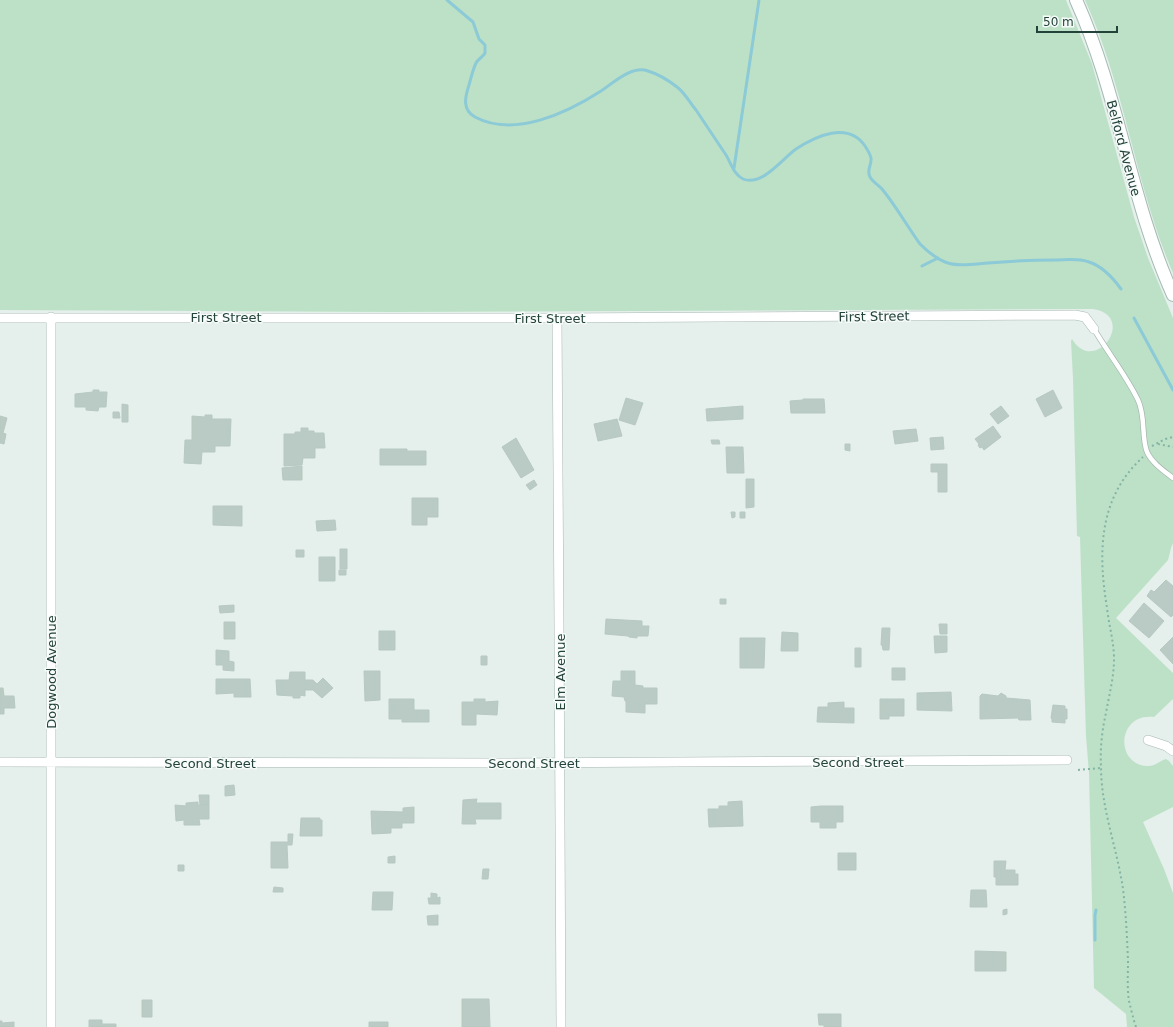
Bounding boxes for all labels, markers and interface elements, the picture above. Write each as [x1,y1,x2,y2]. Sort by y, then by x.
scale bar [1037,8,1117,34]
text: 50 m [1043,15,1074,29]
street label: Belford Avenue [1103,98,1144,198]
street label: First Street [838,308,910,325]
street label: First Street [191,310,262,325]
street label: First Street [515,311,586,326]
street label: Dogwood Avenue [44,615,59,729]
street label: Elm Avenue [553,634,568,710]
street label: Second Street [812,755,904,770]
street label: Second Street [164,756,256,771]
street label: Second Street [488,756,580,771]

